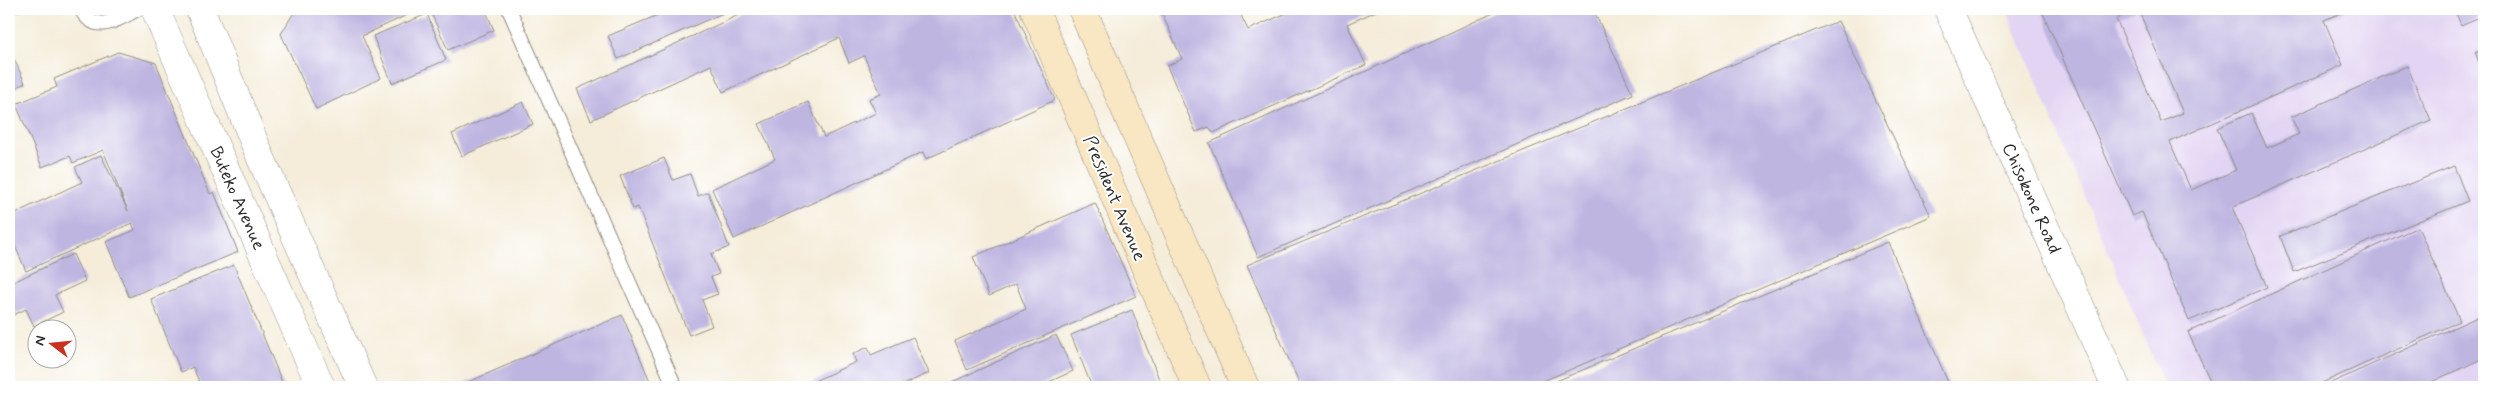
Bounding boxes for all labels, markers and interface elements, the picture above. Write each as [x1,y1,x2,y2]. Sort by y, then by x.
street label: President Avenue [1077,132,1151,265]
street label: Chisokone Road [1996,139,2066,258]
street label: Buteko Avenue [204,143,271,254]
north arrow [28,318,78,368]
text: N [31,334,50,348]

